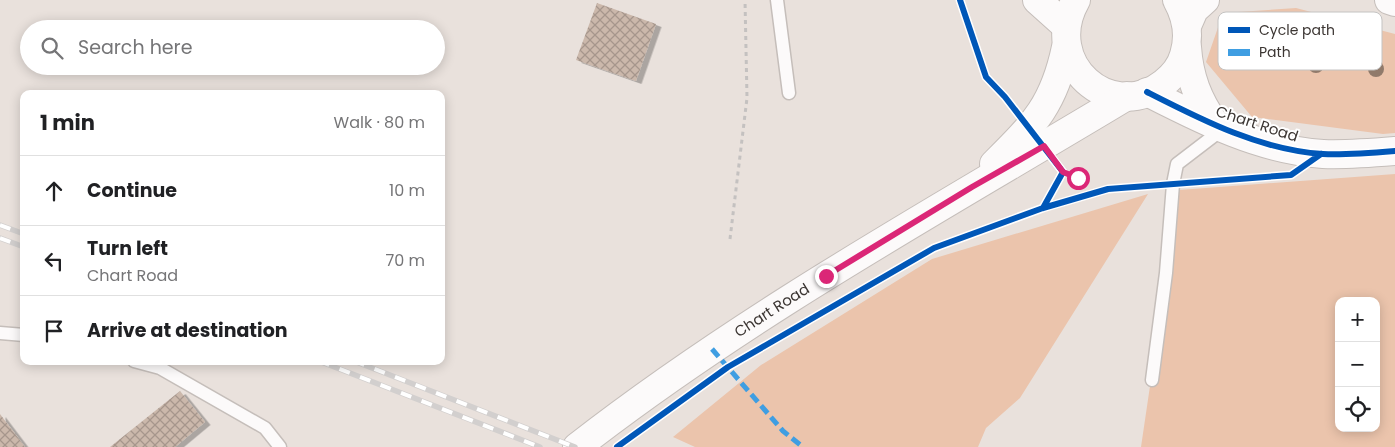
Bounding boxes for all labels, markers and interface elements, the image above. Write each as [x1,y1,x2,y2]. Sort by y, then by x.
legend [1218,12,1382,70]
search box [20,20,445,75]
text: Cycle path [1259,20,1335,40]
icon: search [38,34,66,62]
text: Search here [78,34,192,61]
text: Path [1259,42,1291,62]
street label: Chart Road [1213,100,1301,147]
text: 1 min [40,108,95,137]
text: Walk · 80 m [334,111,425,134]
route start [1067,167,1090,190]
icon: ahead [40,177,68,205]
text: Continue [87,177,177,204]
text: 10 m [389,179,425,202]
text: Turn left [87,235,168,262]
icon: left [40,247,68,275]
text: 70 m [385,249,425,272]
text: Chart Road [87,264,178,287]
route end [815,265,838,288]
street label: Chart Road [730,278,813,342]
map controls [1335,297,1380,432]
button: + [1335,297,1380,342]
icon: arrive [40,317,68,345]
text: Arrive at destination [87,317,288,344]
button: − [1335,342,1380,387]
button: locate [1335,387,1380,432]

